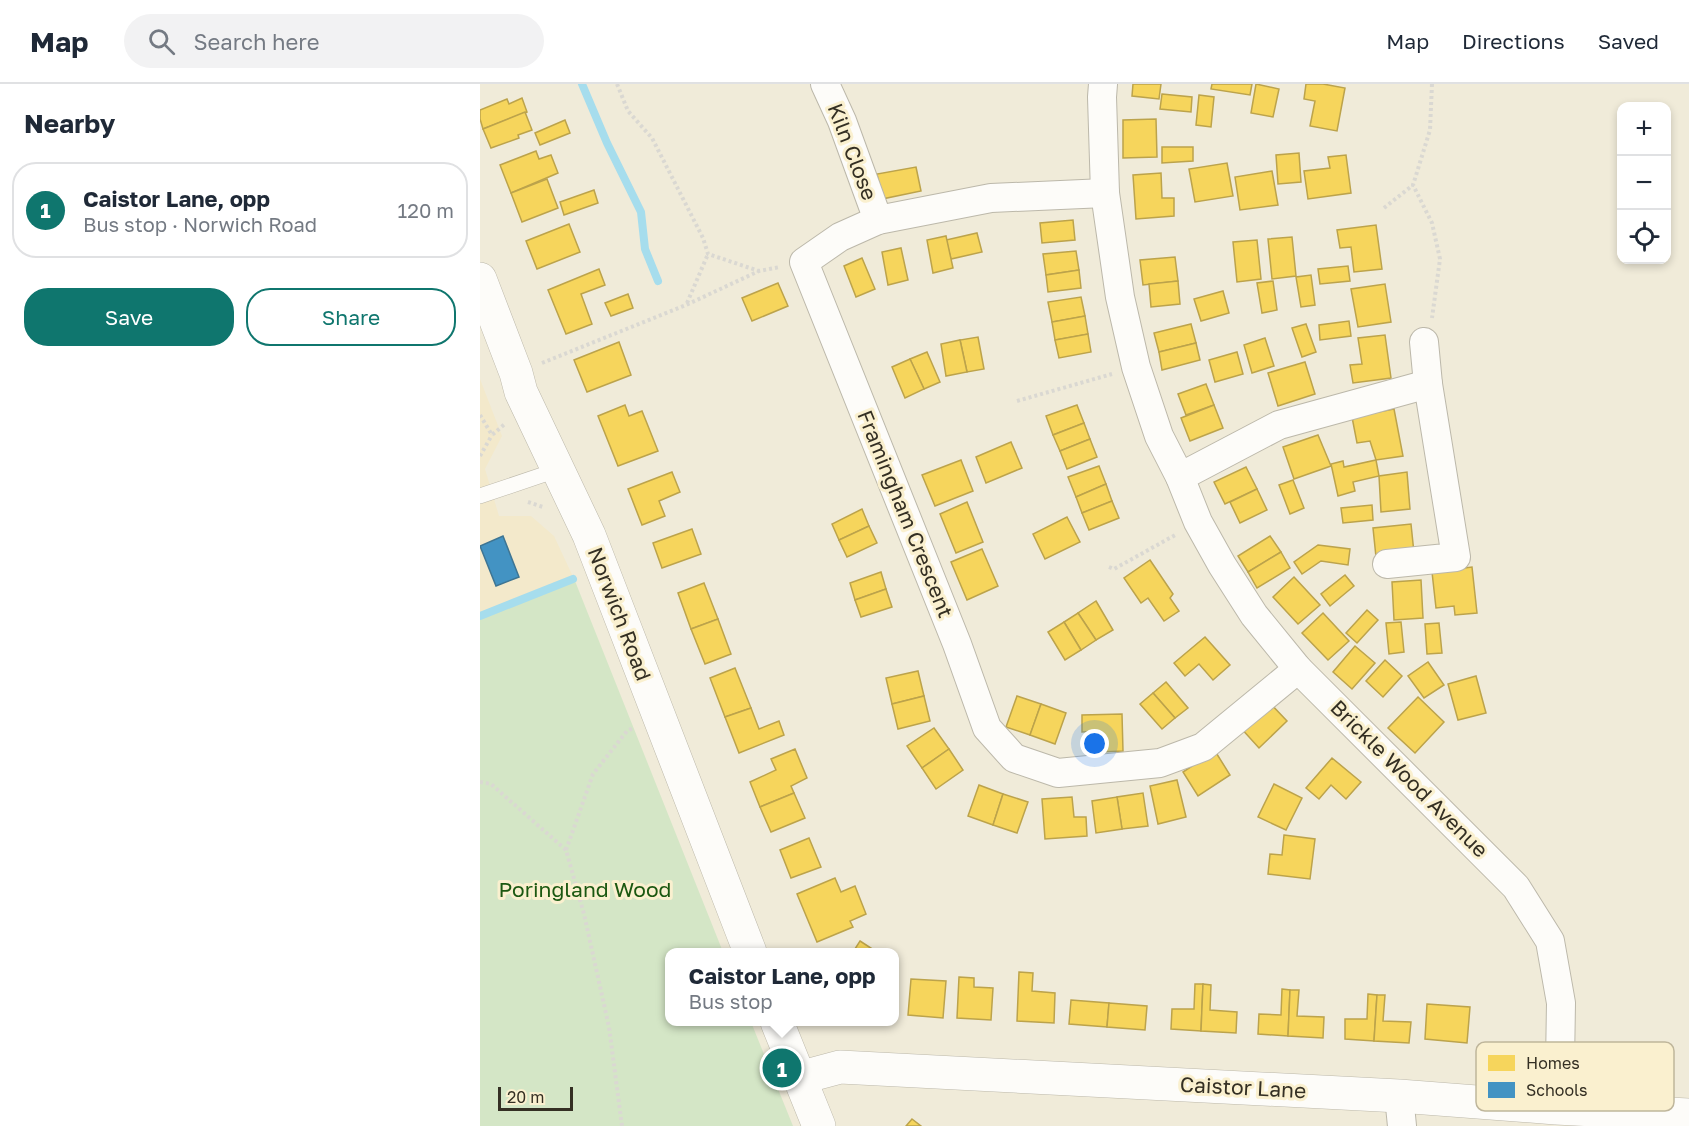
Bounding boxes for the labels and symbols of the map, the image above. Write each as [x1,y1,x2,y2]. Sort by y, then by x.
street label: Kiln Close [823,100,883,204]
street label: Framingham Crescent [852,406,959,621]
street label: Norwich Road [583,543,657,684]
street label: Brickle Wood Avenue [1326,694,1494,862]
your location [1080,729,1109,758]
park label: Poringland Wood [499,876,671,902]
legend [1476,1042,1674,1111]
pin: 1 [762,1046,802,1090]
text: Homes [1526,1053,1580,1073]
street label: Caistor Lane [1179,1071,1307,1103]
text: Schools [1526,1080,1588,1100]
scale bar [498,1084,573,1112]

